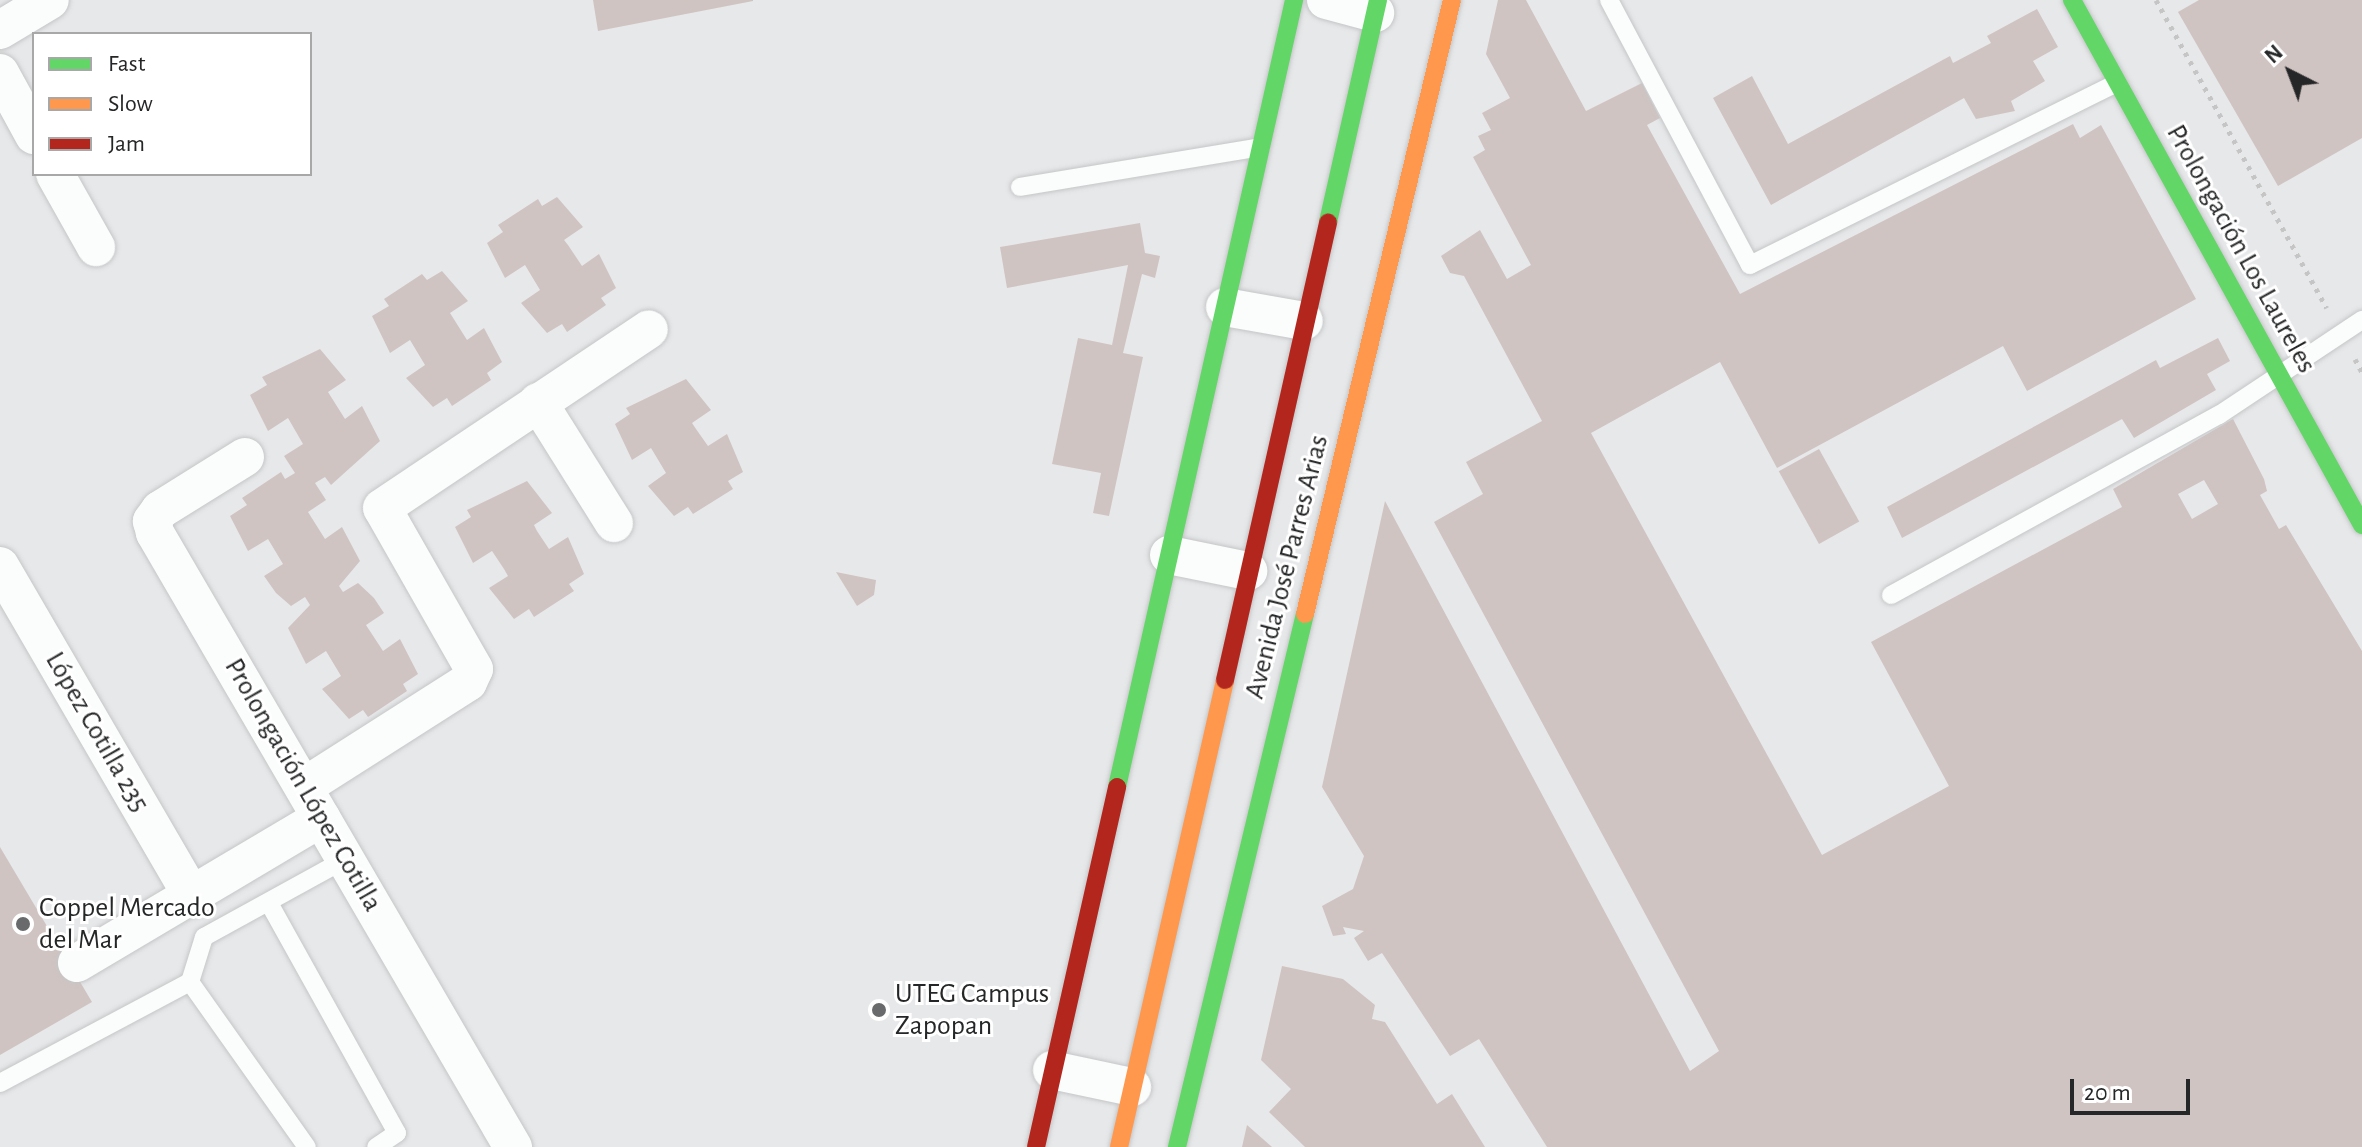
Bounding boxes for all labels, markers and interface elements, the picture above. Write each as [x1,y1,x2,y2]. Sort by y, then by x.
legend [32,32,312,176]
north arrow [2250,32,2330,112]
text: N [2261,41,2287,67]
text: Fast [108,52,145,76]
text: Slow [108,92,153,116]
street label: Prolongación Los Laureles [2159,119,2323,379]
text: Jam [108,132,145,156]
street label: Avenida José Parres Arias [1238,432,1336,702]
street label: López Cotilla 235 [38,646,156,818]
street label: Prolongación López Cotilla [217,653,389,917]
place label: Coppel Mercado del Mar [39,891,215,957]
marker: Coppel Mercado del Mar [14,915,32,933]
place label: UTEG Campus Zapopan [895,977,1049,1043]
marker: UTEG Campus Zapopan [870,1001,888,1019]
scale bar [2074,1063,2194,1113]
text: 20 m [2084,1081,2131,1105]

